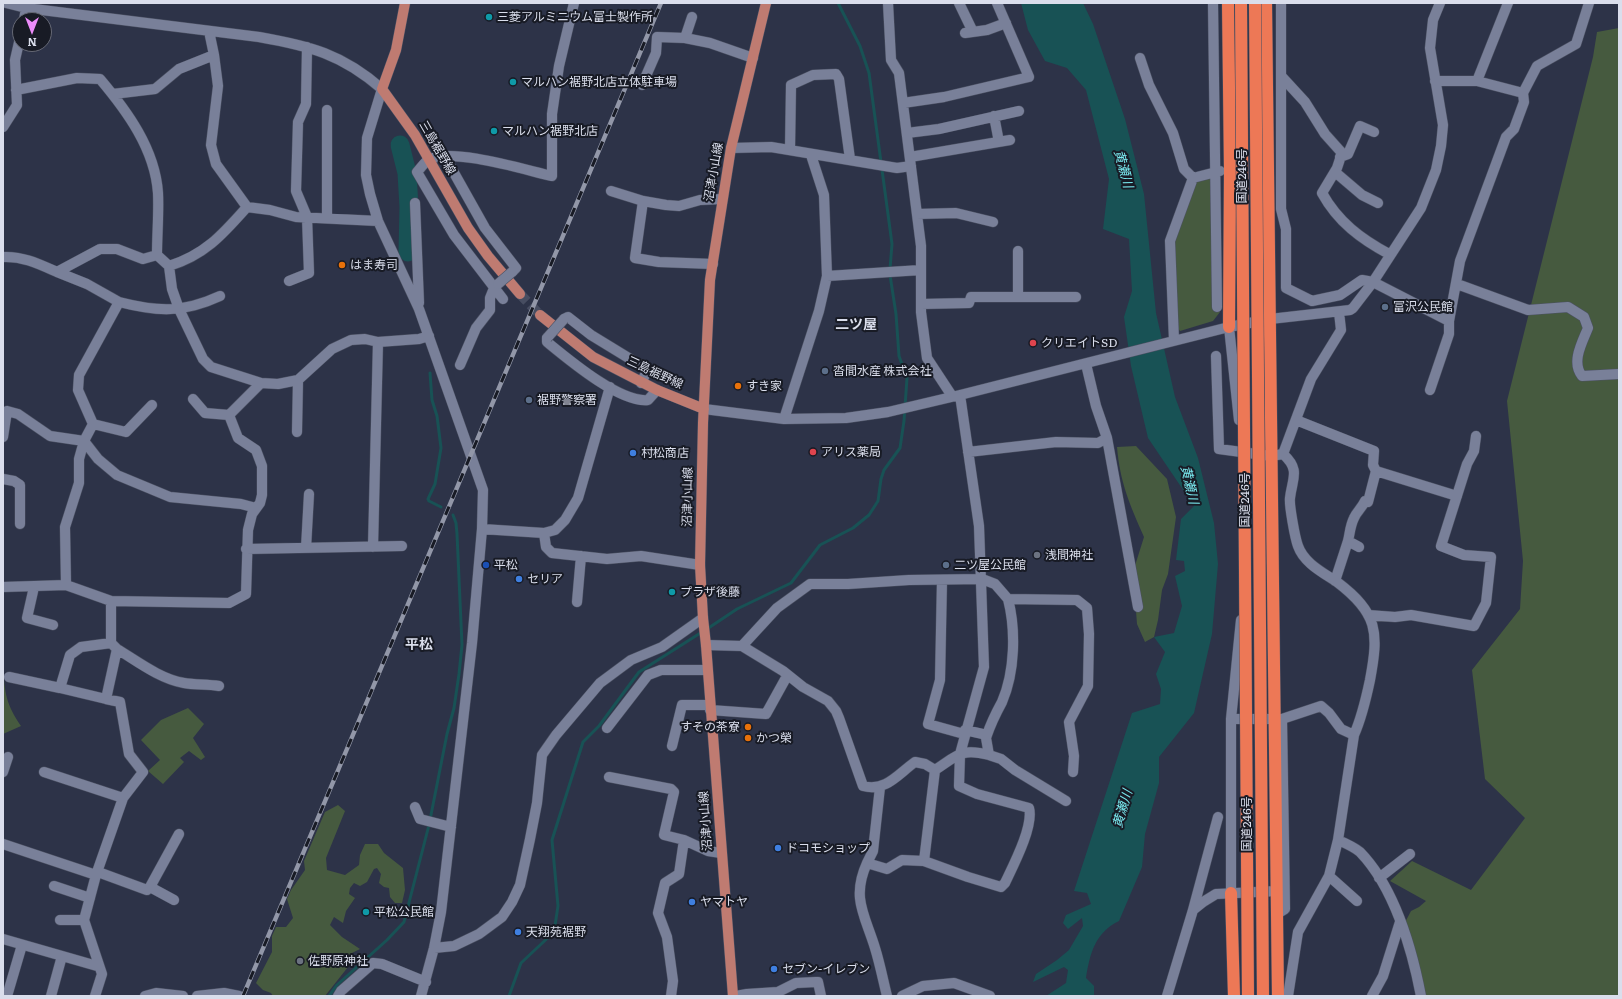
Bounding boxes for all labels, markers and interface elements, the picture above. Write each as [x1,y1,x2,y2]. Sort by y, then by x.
place label: 三菱アルミニウム富士製作所 [497,10,653,24]
north arrow [12,12,52,52]
marker: 三菱アルミニウム富士製作所 [484,12,494,22]
text: N [27,35,37,51]
place label: マルハン裾野北店立体駐車場 [521,75,677,89]
marker: マルハン裾野北店立体駐車場 [508,77,518,87]
street label: 三島裾野線 [416,118,458,178]
place label: マルハン裾野北店 [502,124,598,138]
marker: マルハン裾野北店 [489,126,499,136]
street label: 沼津小山線 [702,141,726,203]
water label: 黄瀬川 [1110,148,1136,190]
street label: 国道246号 [1235,148,1249,204]
place label: はま寿司 [350,258,398,272]
marker: はま寿司 [337,260,347,270]
place label: 富沢公民館 [1393,300,1453,314]
marker: 富沢公民館 [1380,302,1390,312]
district label: 二ツ屋 [835,317,877,333]
place label: クリエイトSD [1041,336,1117,350]
marker: クリエイトSD [1028,338,1038,348]
street label: 三島裾野線 [625,354,685,392]
place label: 沓間水産 株式会社 [833,364,931,378]
marker: 沓間水産 株式会社 [820,366,830,376]
place label: すき家 [746,379,782,393]
marker: すき家 [733,381,743,391]
place label: 裾野警察署 [537,393,597,407]
marker: 裾野警察署 [524,395,534,405]
place label: アリス薬局 [821,445,881,459]
place label: 村松商店 [641,446,689,460]
marker: アリス薬局 [808,447,818,457]
marker: 村松商店 [628,448,638,458]
water label: 黄瀬川 [1177,464,1201,506]
street label: 沼津小山線 [680,467,696,527]
street label: 国道246号 [1238,472,1252,528]
place label: 浅間神社 [1045,548,1093,562]
marker: 浅間神社 [1032,550,1042,560]
place label: 平松 [494,558,518,572]
place label: 二ツ屋公民館 [954,558,1026,572]
marker: 平松 [481,560,491,570]
marker: 二ツ屋公民館 [941,560,951,570]
place label: セリア [527,572,563,586]
marker: セリア [514,574,524,584]
place label: プラザ後藤 [680,585,740,599]
marker: プラザ後藤 [667,587,677,597]
district label: 平松 [405,637,433,653]
place label: すその茶寮 [680,720,740,734]
marker: すその茶寮 [743,722,753,732]
place label: かつ榮 [756,731,792,745]
marker: かつ榮 [743,733,753,743]
water label: 黄瀬川 [1110,788,1136,830]
street label: 沼津小山線 [697,791,715,851]
street label: 国道246号 [1240,796,1254,852]
place label: ドコモショップ [786,841,870,855]
marker: ドコモショップ [773,843,783,853]
place label: ヤマトヤ [700,895,748,909]
marker: ヤマトヤ [687,897,697,907]
place label: 平松公民館 [374,905,434,919]
marker: 平松公民館 [361,907,371,917]
place label: 天翔苑裾野 [526,925,586,939]
marker: 天翔苑裾野 [513,927,523,937]
place label: 佐野原神社 [308,954,368,968]
marker: 佐野原神社 [295,956,305,966]
place label: セブン-イレブン [782,962,870,976]
marker: セブン-イレブン [769,964,779,974]

